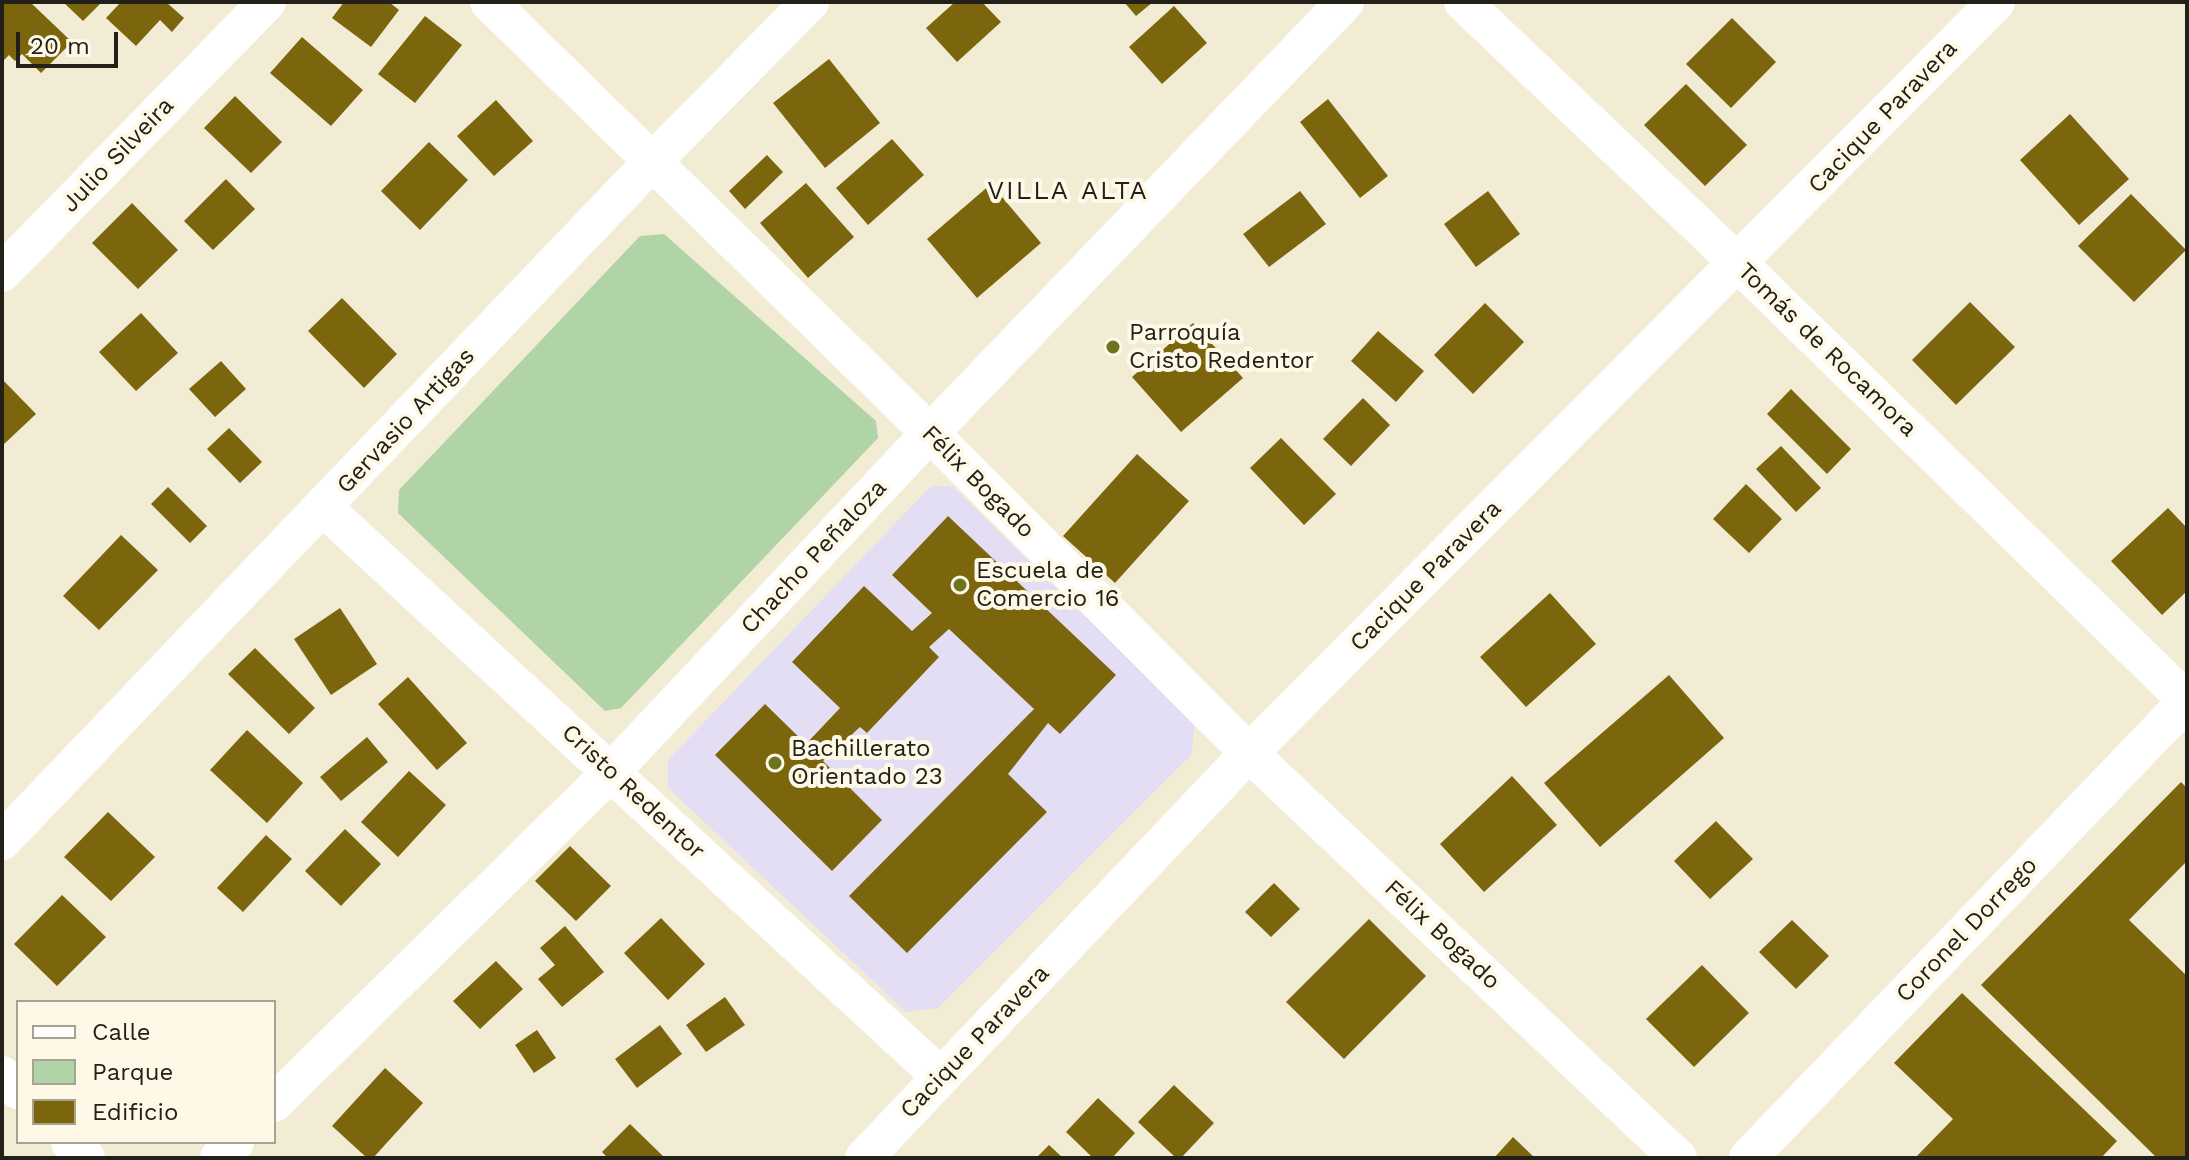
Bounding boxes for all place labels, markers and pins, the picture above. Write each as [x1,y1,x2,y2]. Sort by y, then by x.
place label: Parroquía Cristo Redentor [1129,319,1314,375]
marker: Parroquía Cristo Redentor [1104,338,1122,356]
place label: Escuela de Comercio 16 [976,557,1119,613]
marker: Escuela de Comercio 16 [951,576,969,594]
place label: Bachillerato Orientado 23 [791,735,943,791]
marker: Bachillerato Orientado 23 [766,754,784,772]

